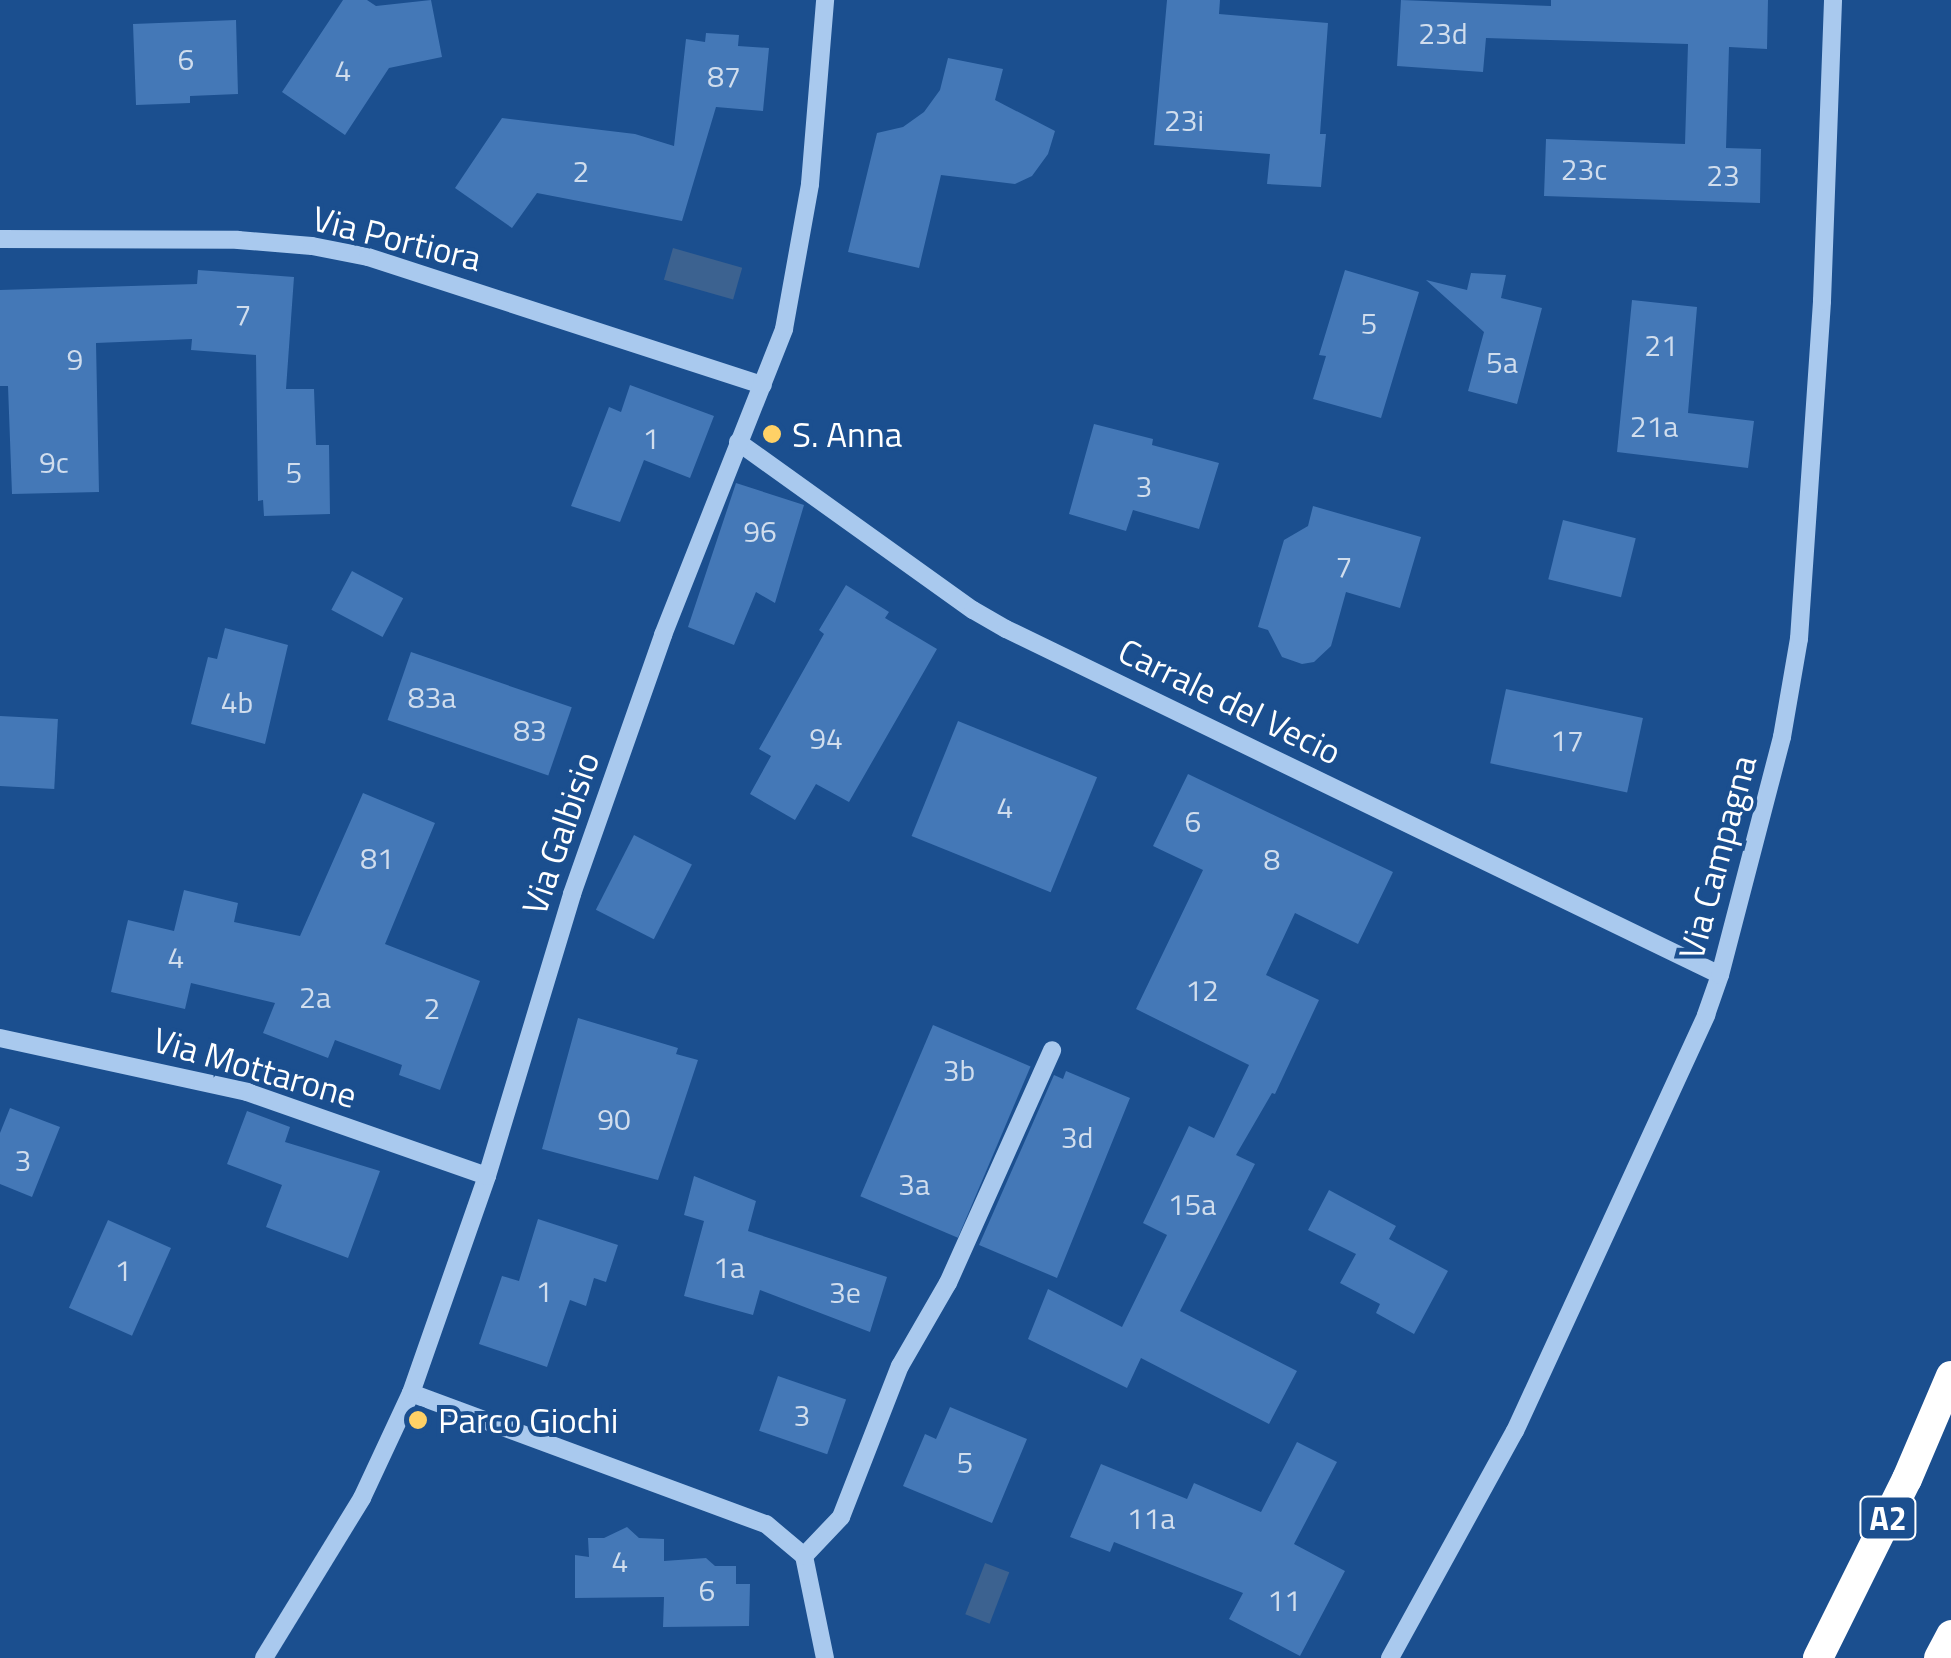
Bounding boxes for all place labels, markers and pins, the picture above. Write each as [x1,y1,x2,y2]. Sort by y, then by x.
place label: S. Anna [792,413,902,455]
marker: S. Anna [761,423,783,445]
place label: Parco Giochi [438,1399,619,1441]
marker: Parco Giochi [407,1409,429,1431]

